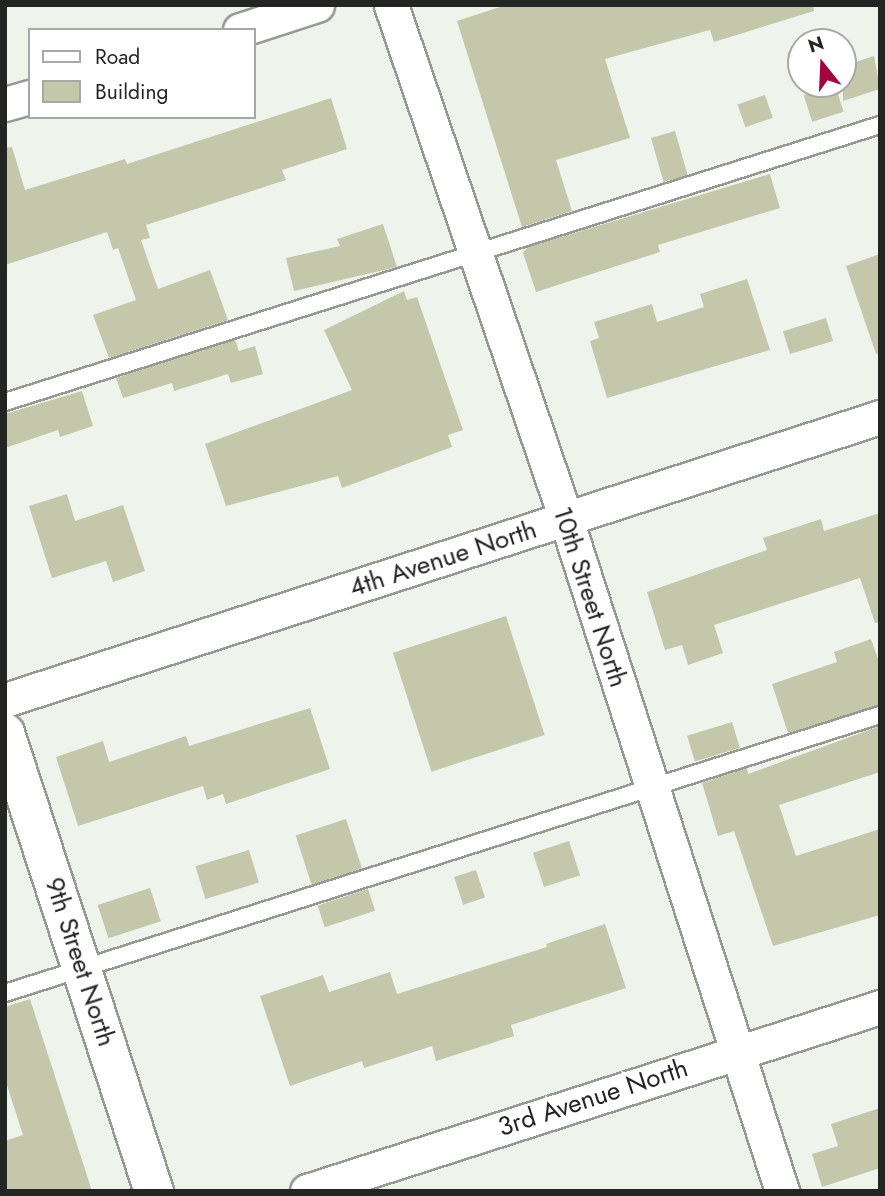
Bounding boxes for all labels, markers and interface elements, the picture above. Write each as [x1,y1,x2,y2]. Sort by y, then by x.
legend [28,28,256,119]
north arrow [787,28,857,98]
text: N [805,29,827,60]
text: Road [95,42,140,72]
text: Building [95,77,168,107]
street label: 10th Street North [546,503,634,691]
street label: 4th Avenue North [346,514,540,604]
street label: 9th Street North [38,874,122,1050]
street label: 3rd Avenue North [494,1053,692,1143]

